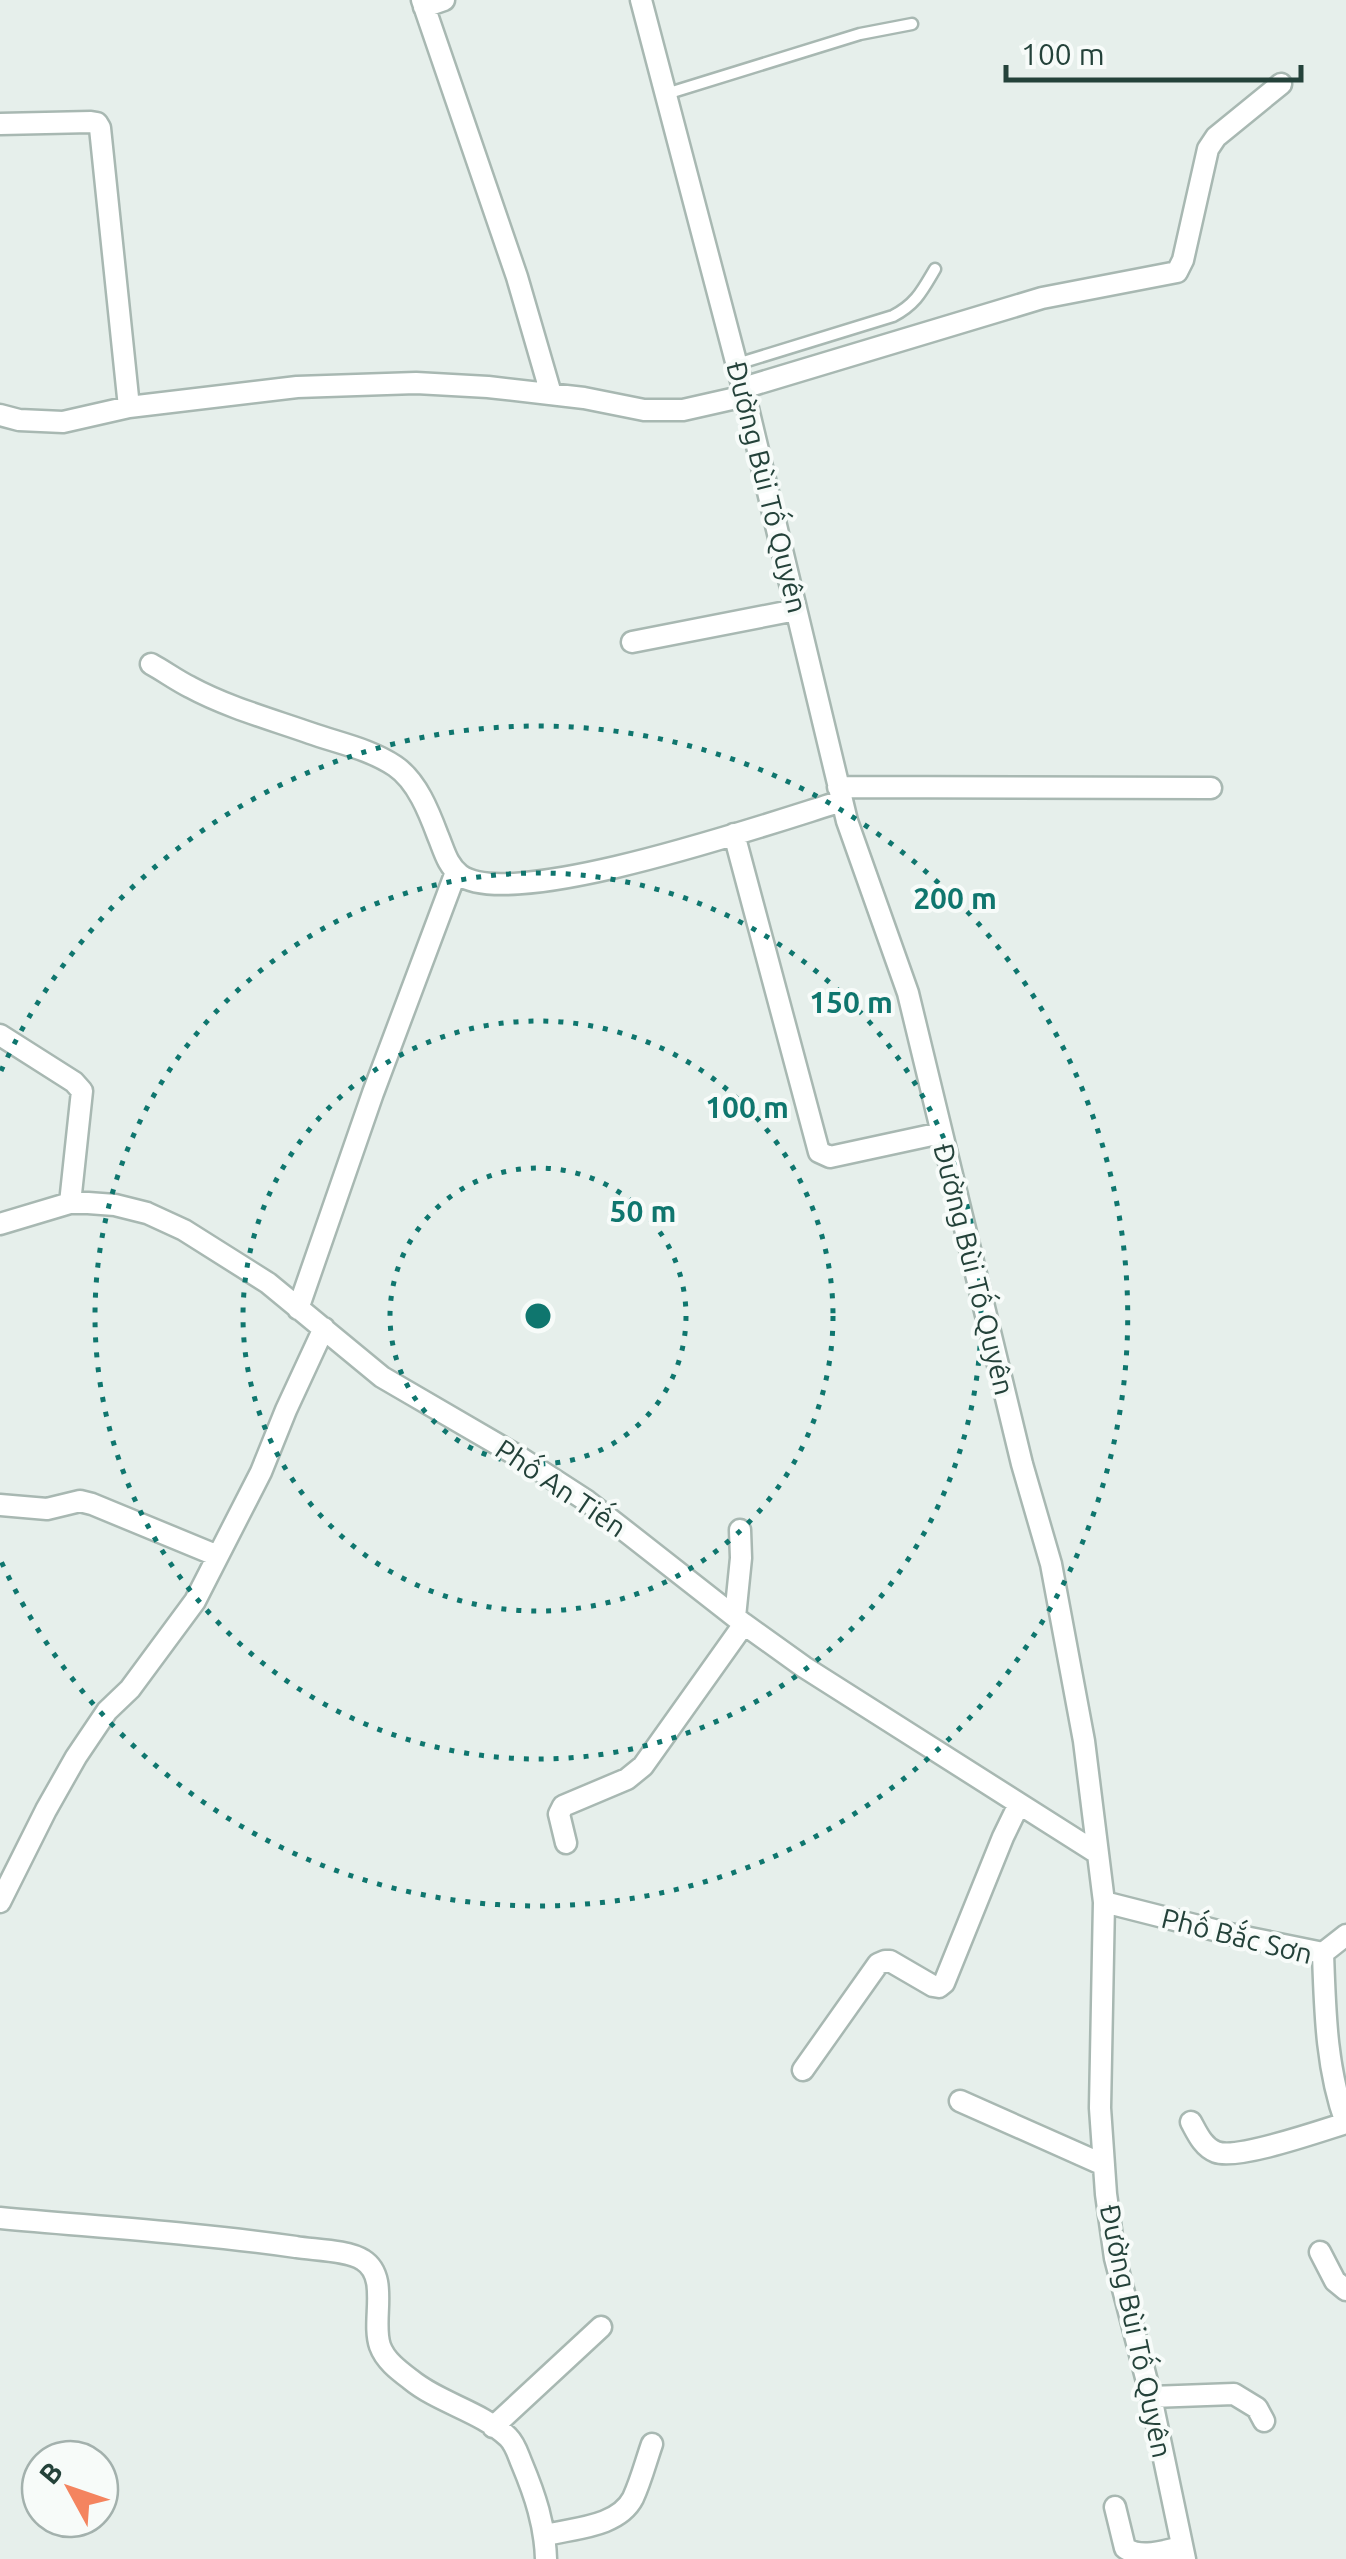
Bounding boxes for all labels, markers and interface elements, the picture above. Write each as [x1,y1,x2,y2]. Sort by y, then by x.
scale bar [1006,20,1301,82]
text: 100 m [1021,37,1105,71]
street label: Đường Bùi Tố Quyên [721,357,817,616]
text: 200 m [913,881,997,915]
text: 150 m [809,985,893,1019]
text: 100 m [705,1090,789,1124]
street label: Đường Bùi Tố Quyên [928,1139,1024,1398]
text: 50 m [610,1194,676,1228]
centre of rings [520,1298,556,1334]
street label: Phố An Tiến [490,1430,634,1543]
street label: Phố Bắc Sơn [1159,1899,1316,1969]
street label: Đường Bùi Tố Quyên [1094,2201,1181,2460]
north arrow [20,2439,120,2539]
text: B [33,2456,68,2490]

